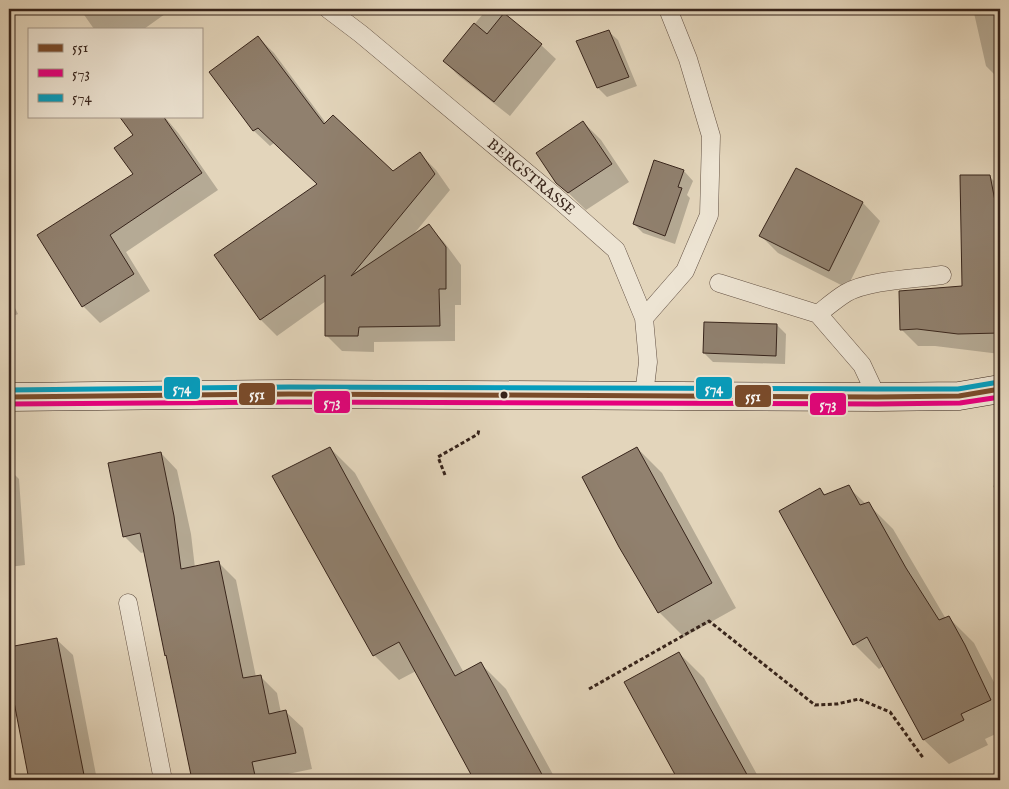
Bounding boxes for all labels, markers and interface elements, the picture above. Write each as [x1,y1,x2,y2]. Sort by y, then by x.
legend [28,28,202,118]
text: 551 [72,38,88,57]
text: 573 [72,64,90,83]
text: 574 [72,88,92,107]
street label: BERGSTRASSE [483,135,579,219]
line badge: 574 [163,376,201,400]
line badge: 574 [695,376,733,400]
text: 574 [173,380,192,398]
text: 574 [705,380,724,398]
line badge: 551 [238,382,276,406]
line badge: 551 [734,384,772,408]
text: 551 [249,386,265,404]
text: 551 [745,388,761,406]
line badge: 573 [313,390,351,414]
unlabelled marker [499,390,509,400]
line badge: 573 [809,392,847,416]
text: 573 [324,394,340,412]
text: 573 [820,396,836,414]

